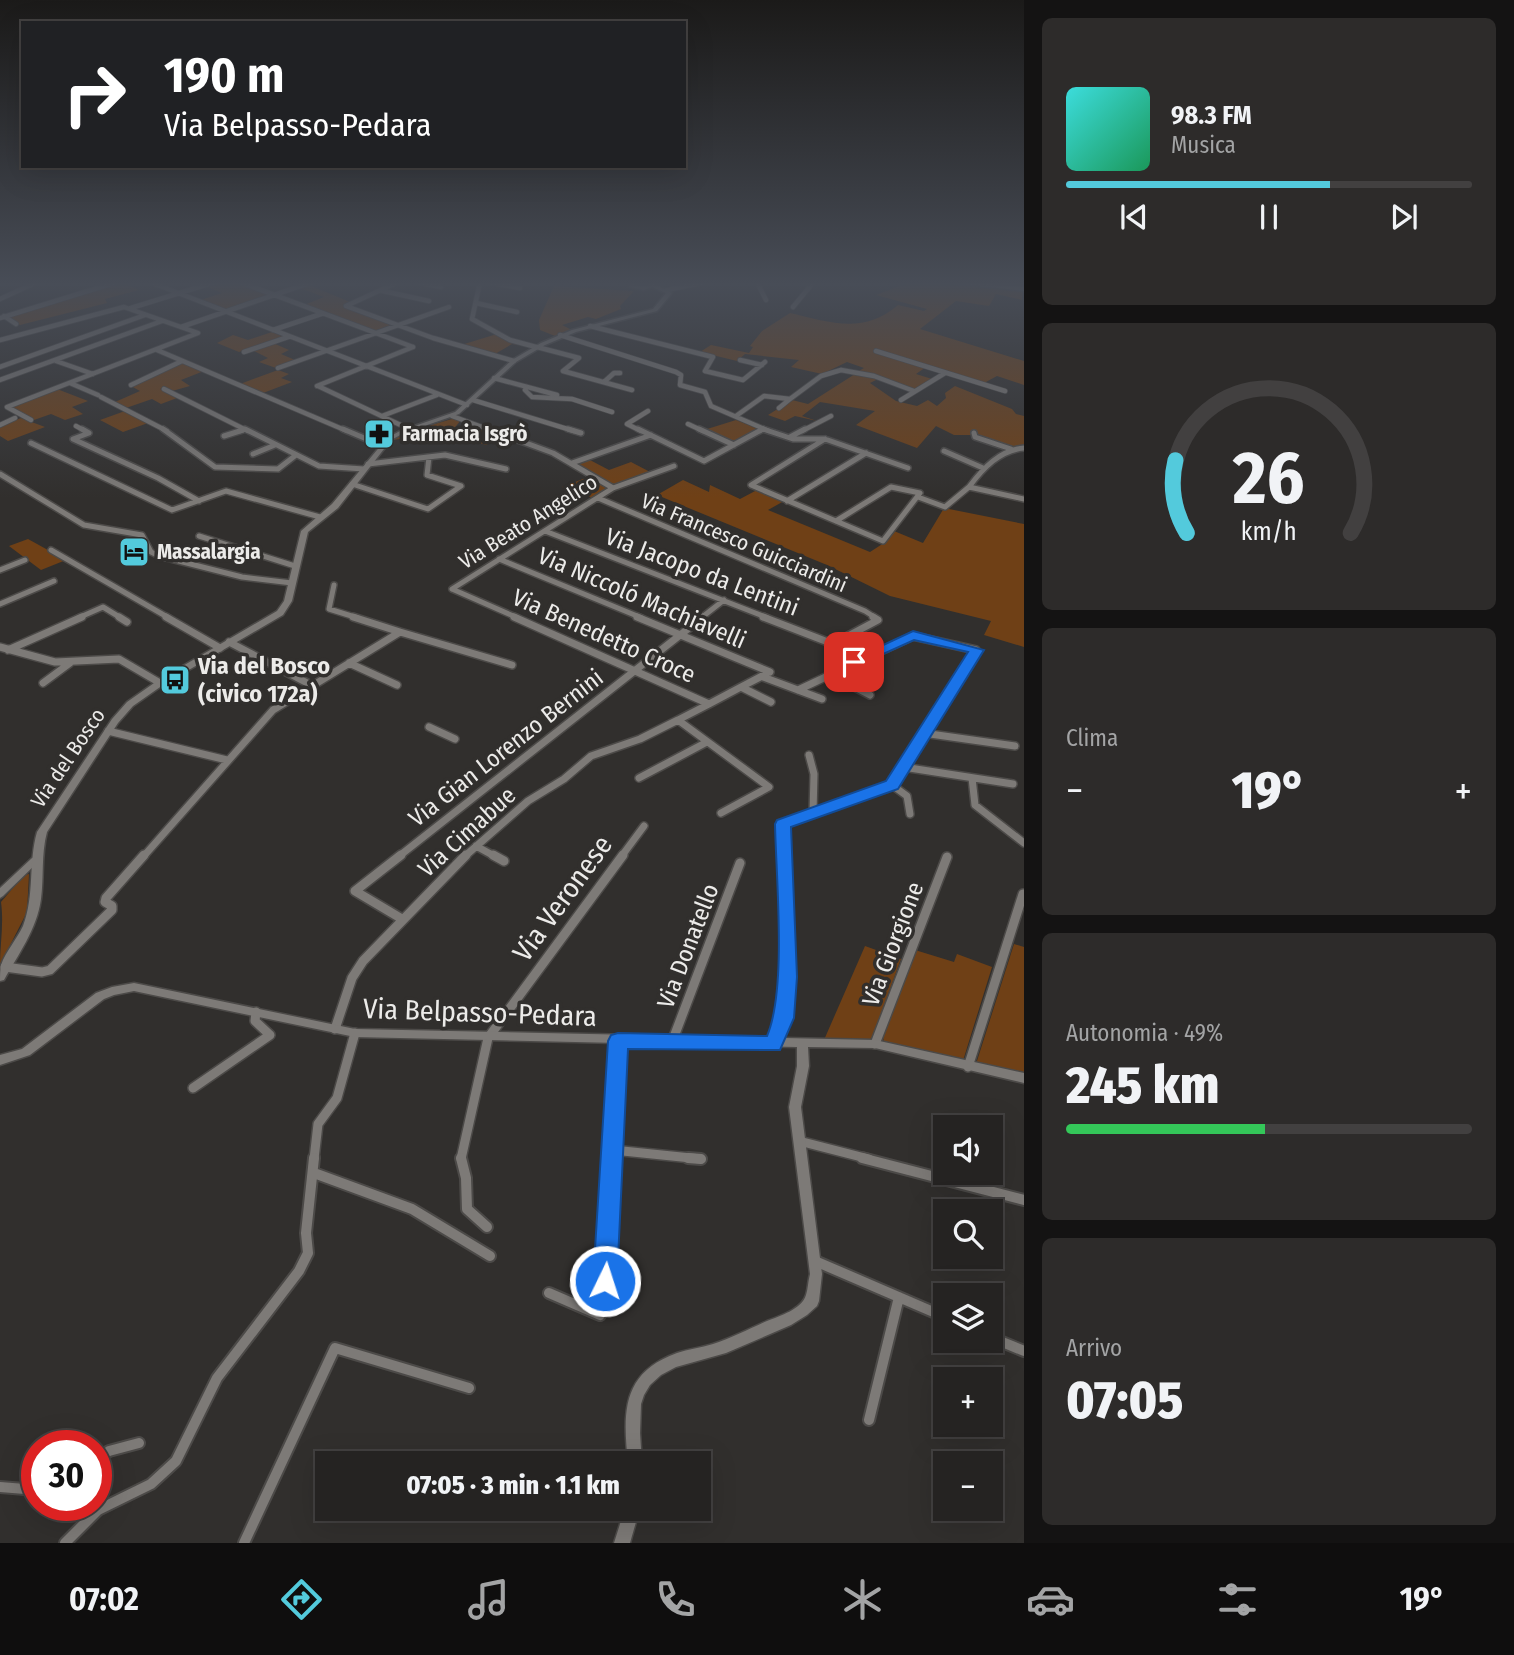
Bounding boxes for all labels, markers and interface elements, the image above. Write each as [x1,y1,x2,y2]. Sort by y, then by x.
text: 190 m [164,46,284,105]
icon: right [49,49,140,140]
text: 98.3 FM [1171,100,1252,131]
text: Via Belpasso-Pedara [164,106,431,144]
text: Musica [1171,131,1236,159]
icon: previous [1115,198,1153,236]
icon: pause [1250,198,1288,236]
icon: next [1385,198,1423,236]
pharmacy icon: Farmacia Isgrò [362,417,396,451]
place label: Farmacia Isgrò [402,421,528,447]
text: 26 [1232,435,1305,522]
street label: Via Beato Angelico [454,469,602,575]
street label: Via Francesco Guicciardini [637,488,851,598]
text: km/h [1241,516,1297,546]
street label: Via Jacopo da Lentini [601,522,803,622]
hotel icon: Massalargia [117,535,151,569]
place label: Massalargia [157,539,261,565]
street label: Via Niccoló Machiavelli [534,541,750,655]
street label: Via Benedetto Croce [508,583,700,689]
pin [824,632,884,692]
icon: arrive [835,643,873,681]
place label: Via del Bosco (civico 172a) [197,652,330,708]
bus stop icon: Via del Bosco (civico 172a) [158,663,192,697]
street label: Via Gian Lorenzo Bernini [403,663,609,833]
street label: Via del Bosco [25,703,111,813]
text: Clima [1066,724,1118,752]
text: 19° [1232,759,1306,822]
text: − [1066,768,1083,814]
text: + [1455,768,1472,814]
street label: Via Cimabue [413,781,521,883]
street label: Via Veronese [506,829,619,967]
street label: Via Giorgione [857,878,929,1010]
street label: Via Donatello [651,880,725,1012]
street label: Via Belpasso-Pedara [362,992,597,1033]
text: Autonomia · 49% [1066,1019,1223,1047]
text: 245 km [1066,1054,1219,1117]
map controls [933,1115,1003,1521]
button: sound [933,1115,1003,1185]
button: search [933,1199,1003,1269]
position arrow [568,1244,642,1318]
button: layers [933,1283,1003,1353]
text: Arrivo [1066,1334,1122,1362]
button: + [933,1367,1003,1437]
text: 07:05 [1066,1369,1183,1432]
speed limit sign: 30 [21,1430,112,1521]
button: − [933,1451,1003,1521]
text: 07:05 · 3 min · 1.1 km [406,1470,620,1501]
icon: directions [277,1575,326,1624]
icon: music [464,1575,513,1624]
icon: phone [651,1575,700,1624]
icon: climate [838,1575,887,1624]
icon: car [1026,1575,1075,1624]
icon: filters [1213,1575,1262,1624]
text: 07:02 [69,1580,139,1618]
text: 19° [1400,1580,1445,1618]

